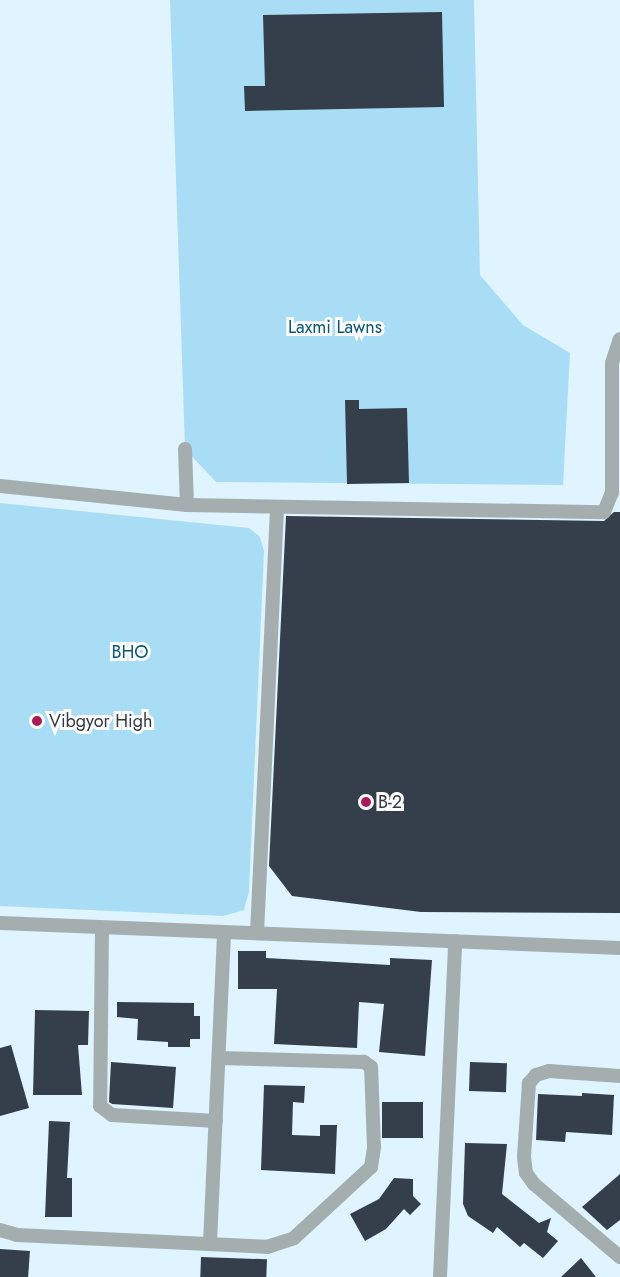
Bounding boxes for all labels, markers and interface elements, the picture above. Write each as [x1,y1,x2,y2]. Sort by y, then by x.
park label: Laxmi Lawns [288,316,382,338]
park label: BHO [111,641,149,663]
place label: Vibgyor High [49,710,152,732]
marker: Vibgyor High [30,714,44,728]
place label: B-2 [378,791,402,813]
marker: B-2 [359,795,373,809]

